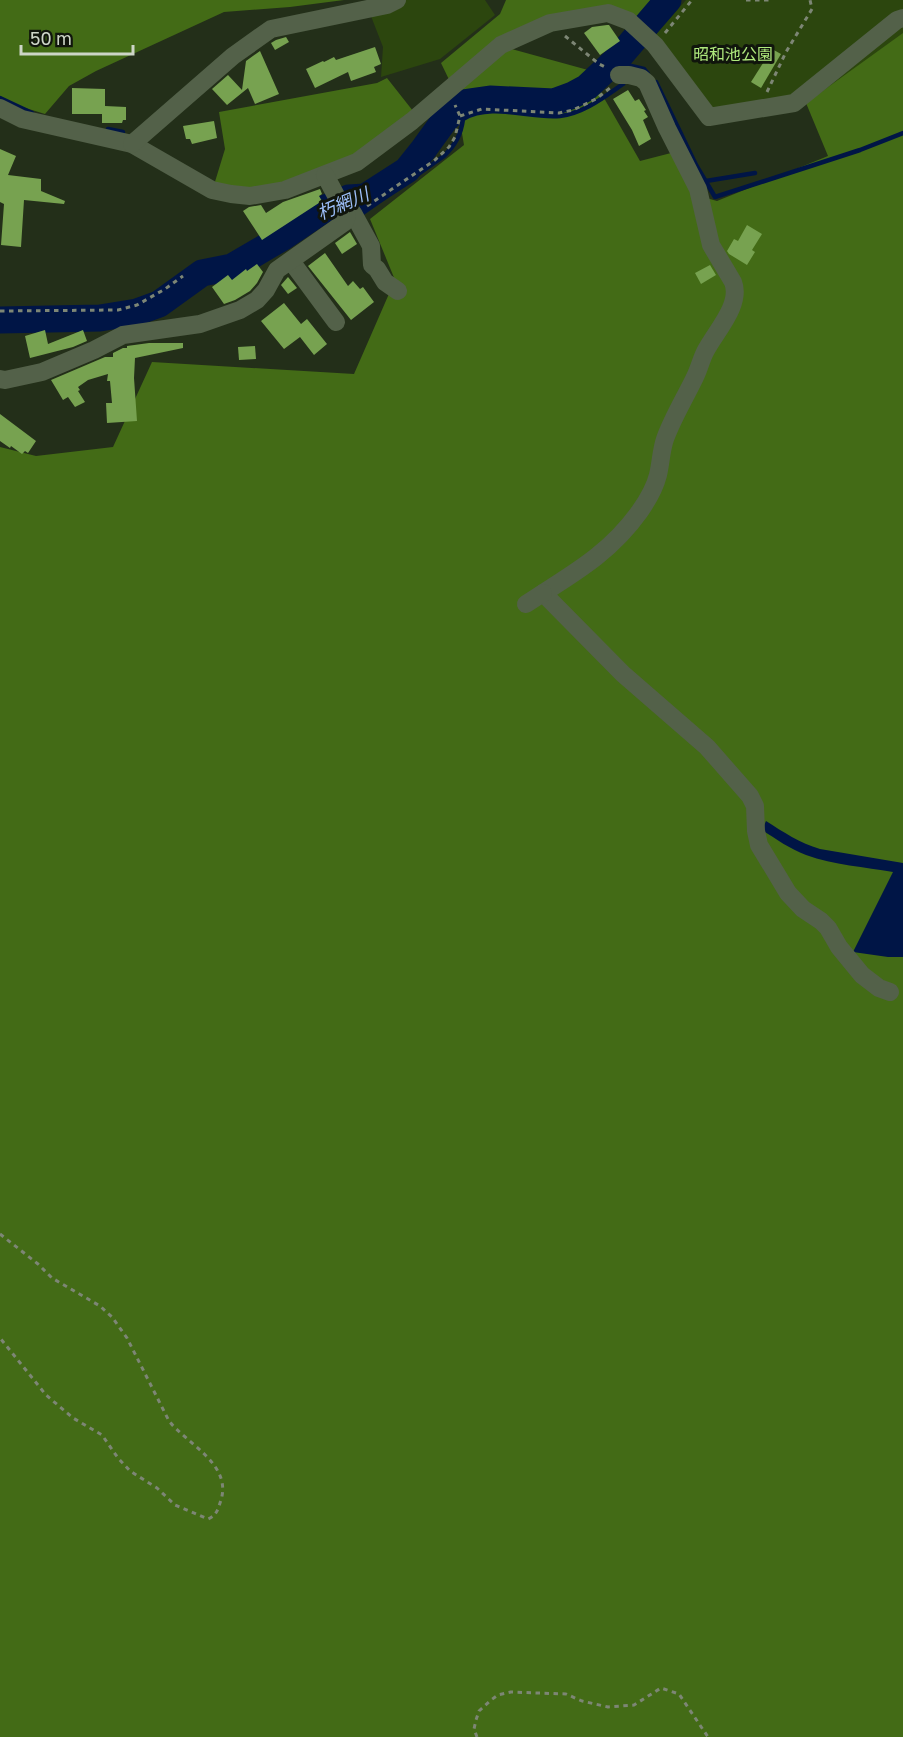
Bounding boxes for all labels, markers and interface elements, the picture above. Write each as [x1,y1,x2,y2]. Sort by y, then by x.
scale bar [21,18,134,56]
text: 50 m [30,27,72,49]
park label: 昭和池公園 [693,44,773,64]
water label: 朽網川 [313,182,374,224]

